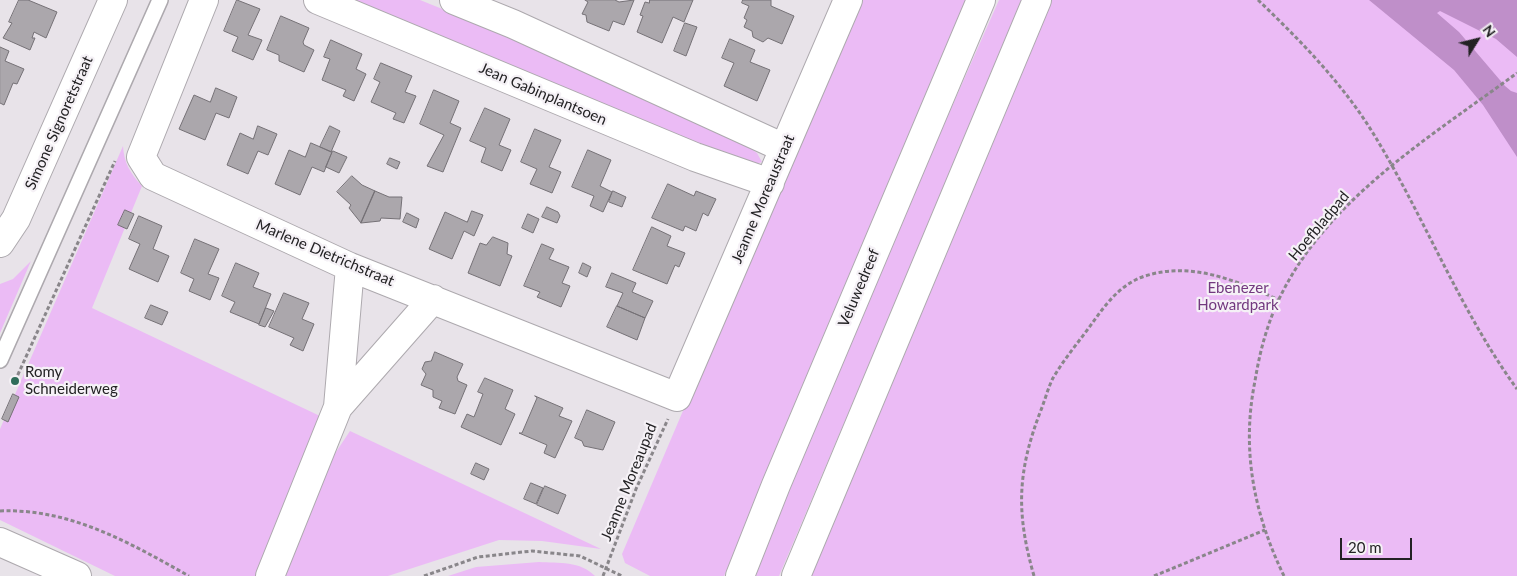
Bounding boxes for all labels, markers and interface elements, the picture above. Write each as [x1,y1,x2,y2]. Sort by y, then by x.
north arrow [1452,15,1502,65]
text: N [1479,22,1500,40]
street label: Simone Signoretstraat [21,53,97,193]
street label: Jean Gabinplantsoen [477,59,609,129]
street label: Jeanne Moreaustraat [728,132,798,266]
street label: Hoefbladpad [1285,188,1353,264]
street label: Marlene Dietrichstraat [253,216,397,290]
street label: Veluwedreef [834,246,884,330]
park label: Ebenezer Howardpark [1197,279,1279,314]
place label: Romy Schneiderweg [25,363,118,398]
marker: Romy Schneiderweg [9,375,21,387]
street label: Jeanne Moreaupad [597,421,661,543]
scale bar [1342,528,1414,560]
text: 20 m [1348,538,1382,556]

